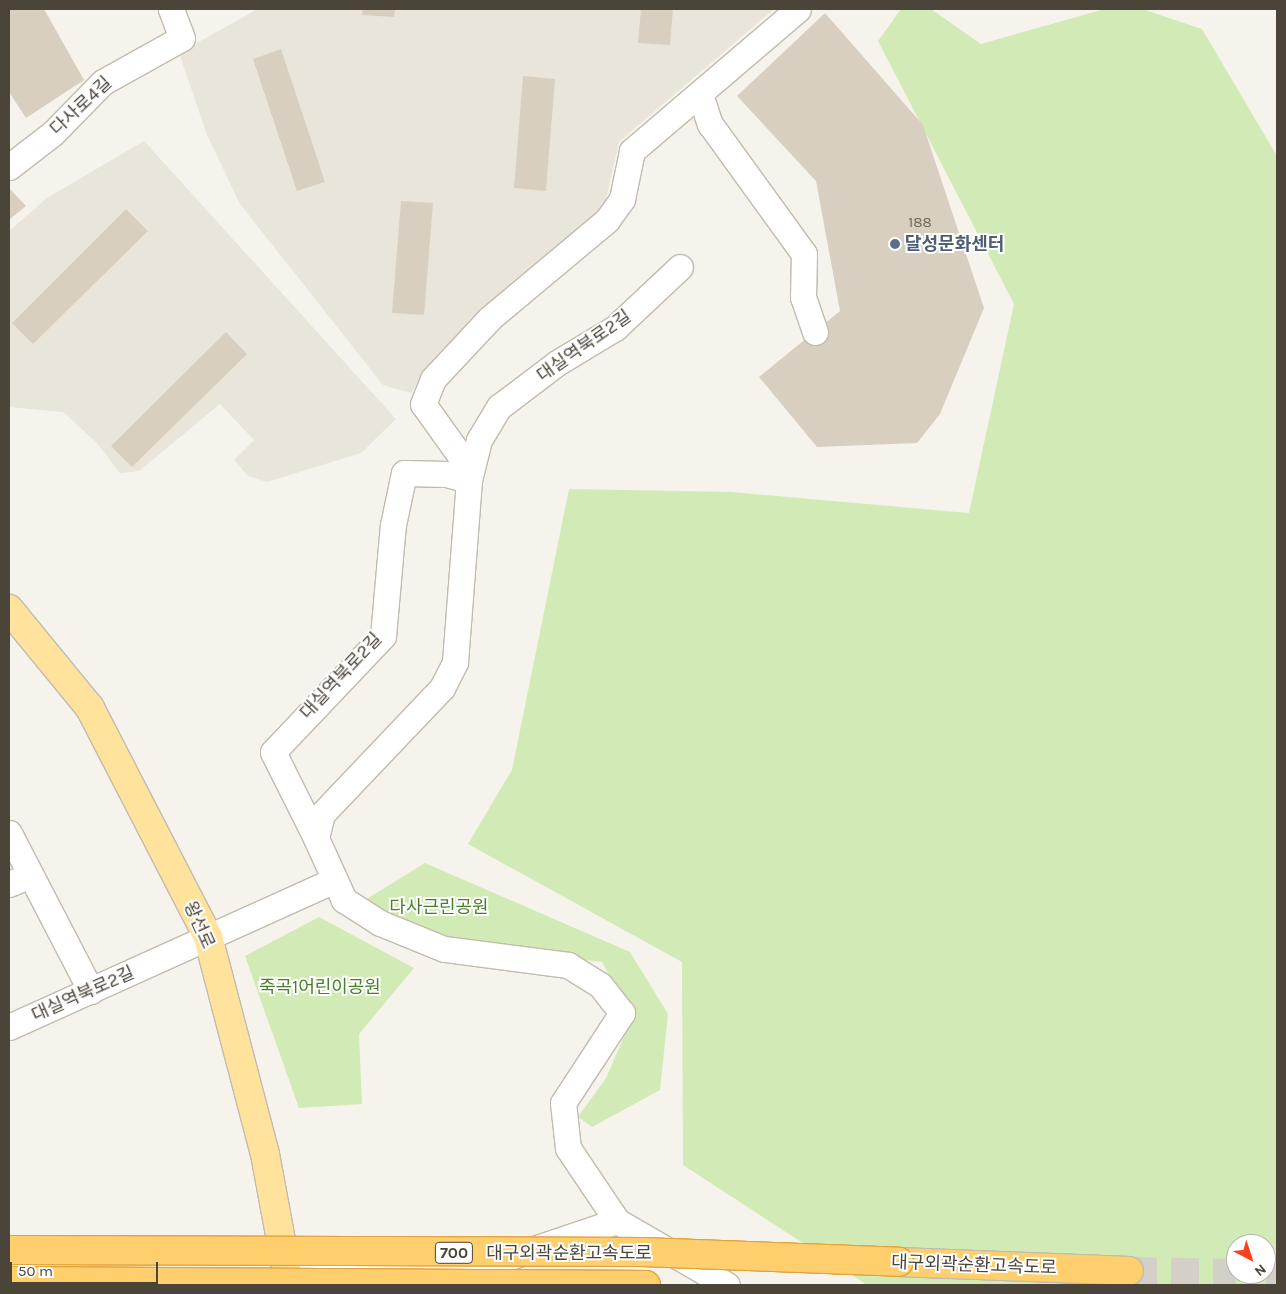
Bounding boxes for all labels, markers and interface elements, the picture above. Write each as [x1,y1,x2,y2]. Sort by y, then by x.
street label: 다사로4길 [46,72,116,140]
house number: 188 [908,214,932,232]
place label: 달성문화센터 [905,233,1004,255]
marker: 달성문화센터 [889,238,901,250]
street label: 대실역북로2길 [533,306,635,386]
street label: 대실역북로2길 [296,628,386,724]
park label: 다사근린공원 [389,896,489,918]
street label: 왕선로 [179,898,219,952]
street label: 대실역북로2길 [28,962,138,1026]
park label: 죽곡1어린이공원 [259,976,381,998]
north arrow [1226,1234,1276,1284]
road number: 700 [434,1240,474,1266]
street label: 대구외곽순환고속도로 [486,1242,652,1264]
street label: 대구외곽순환고속도로 [891,1251,1057,1279]
scale bar [12,1252,160,1284]
text: N [1251,1260,1270,1280]
text: 50 m [18,1262,53,1280]

